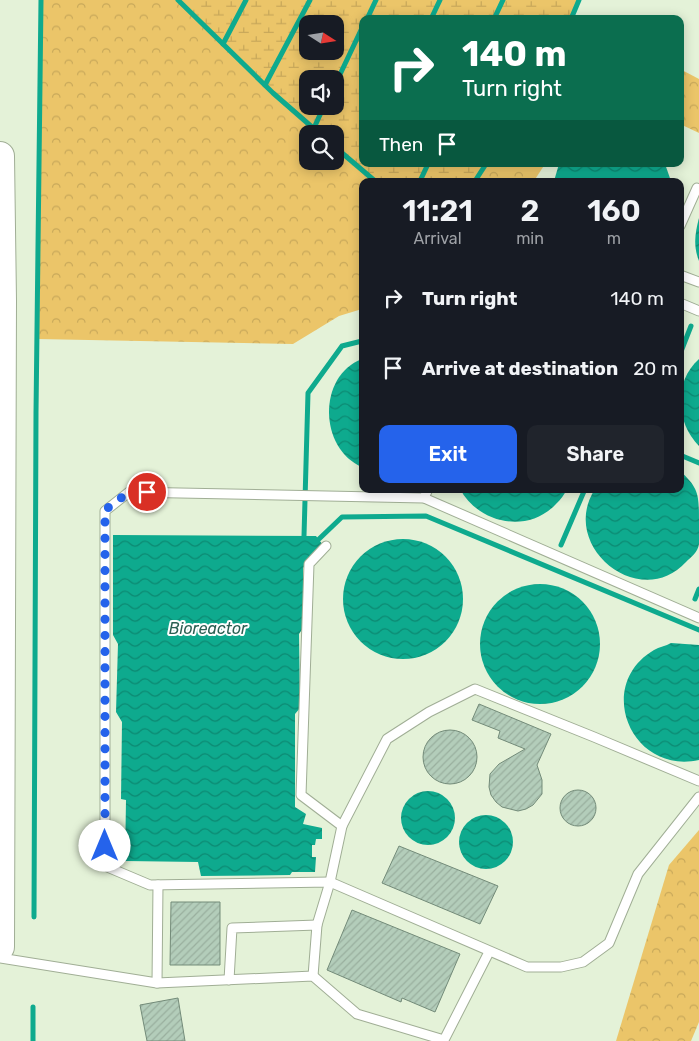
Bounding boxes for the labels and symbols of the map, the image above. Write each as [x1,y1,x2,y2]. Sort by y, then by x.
north arrow [299,15,344,60]
pin [126,471,168,513]
water label: Bioreactor [169,619,248,638]
position arrow [78,819,130,871]

